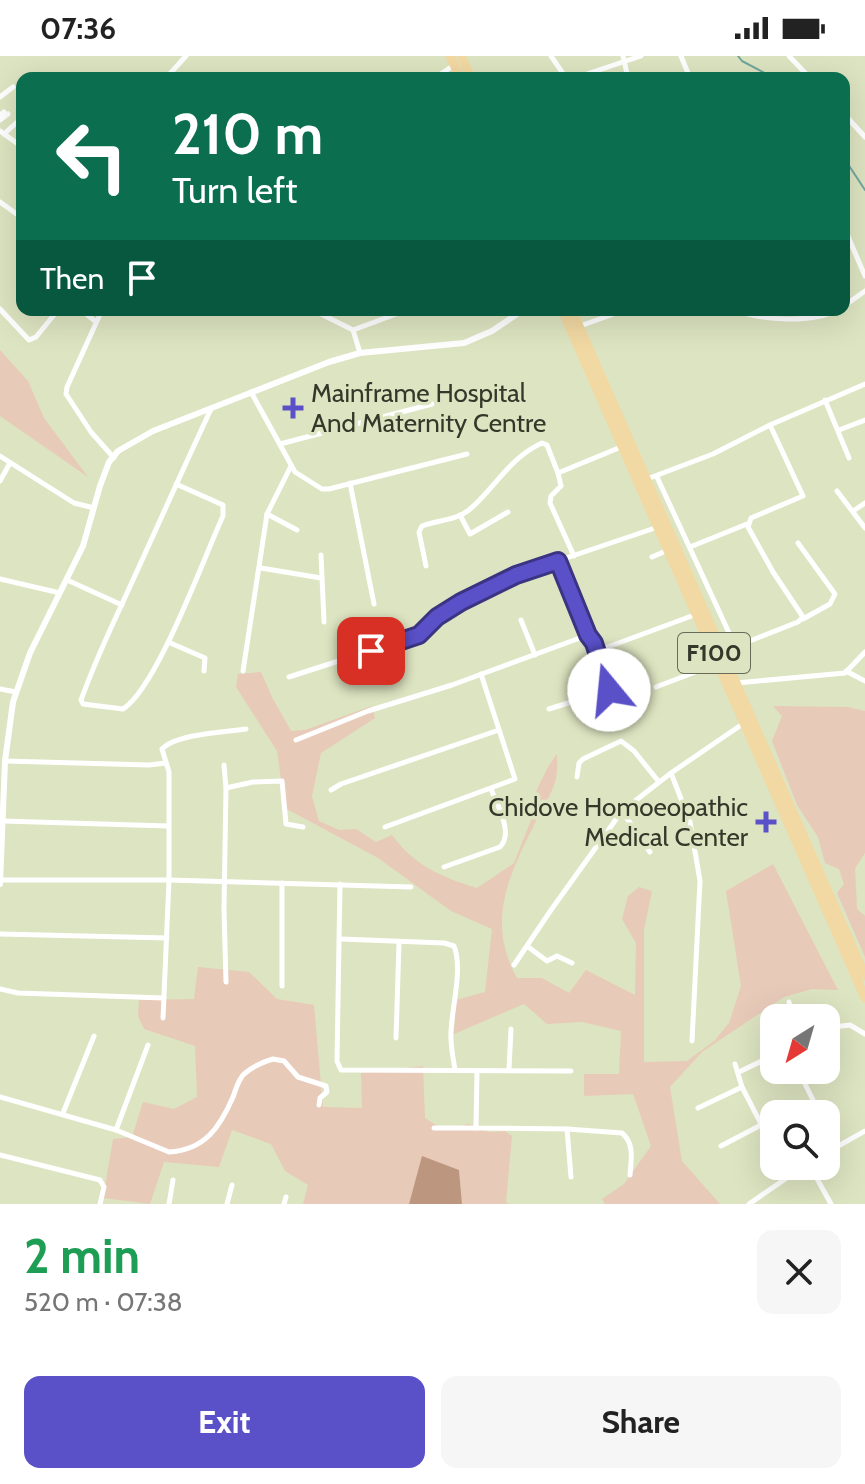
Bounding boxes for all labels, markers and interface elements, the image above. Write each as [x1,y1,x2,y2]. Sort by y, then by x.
text: 07:36 [40,10,116,47]
text: 210 m [172,100,323,168]
icon: left [40,104,144,208]
text: Turn left [172,168,297,212]
icon: arrive [120,256,164,300]
text: Then [40,260,104,297]
place label: Mainframe Hospital And Maternity Centre [311,377,546,439]
marker: Mainframe Hospital And Maternity Centre [282,397,304,419]
pin [337,617,405,685]
icon: arrive [349,629,393,673]
road number: F100 [678,633,750,673]
position arrow [567,648,651,732]
place label: Chidove Homoeopathic Medical Center [488,791,749,853]
marker: Chidove Homoeopathic Medical Center [755,811,777,833]
north arrow [760,1004,840,1084]
map controls [760,1004,840,1180]
button: search [760,1100,840,1180]
text: 2 min [24,1227,140,1285]
button: close [757,1230,841,1314]
text: 520 m · 07:38 [24,1286,183,1318]
button: Exit [24,1376,425,1468]
button: Share [441,1376,841,1468]

